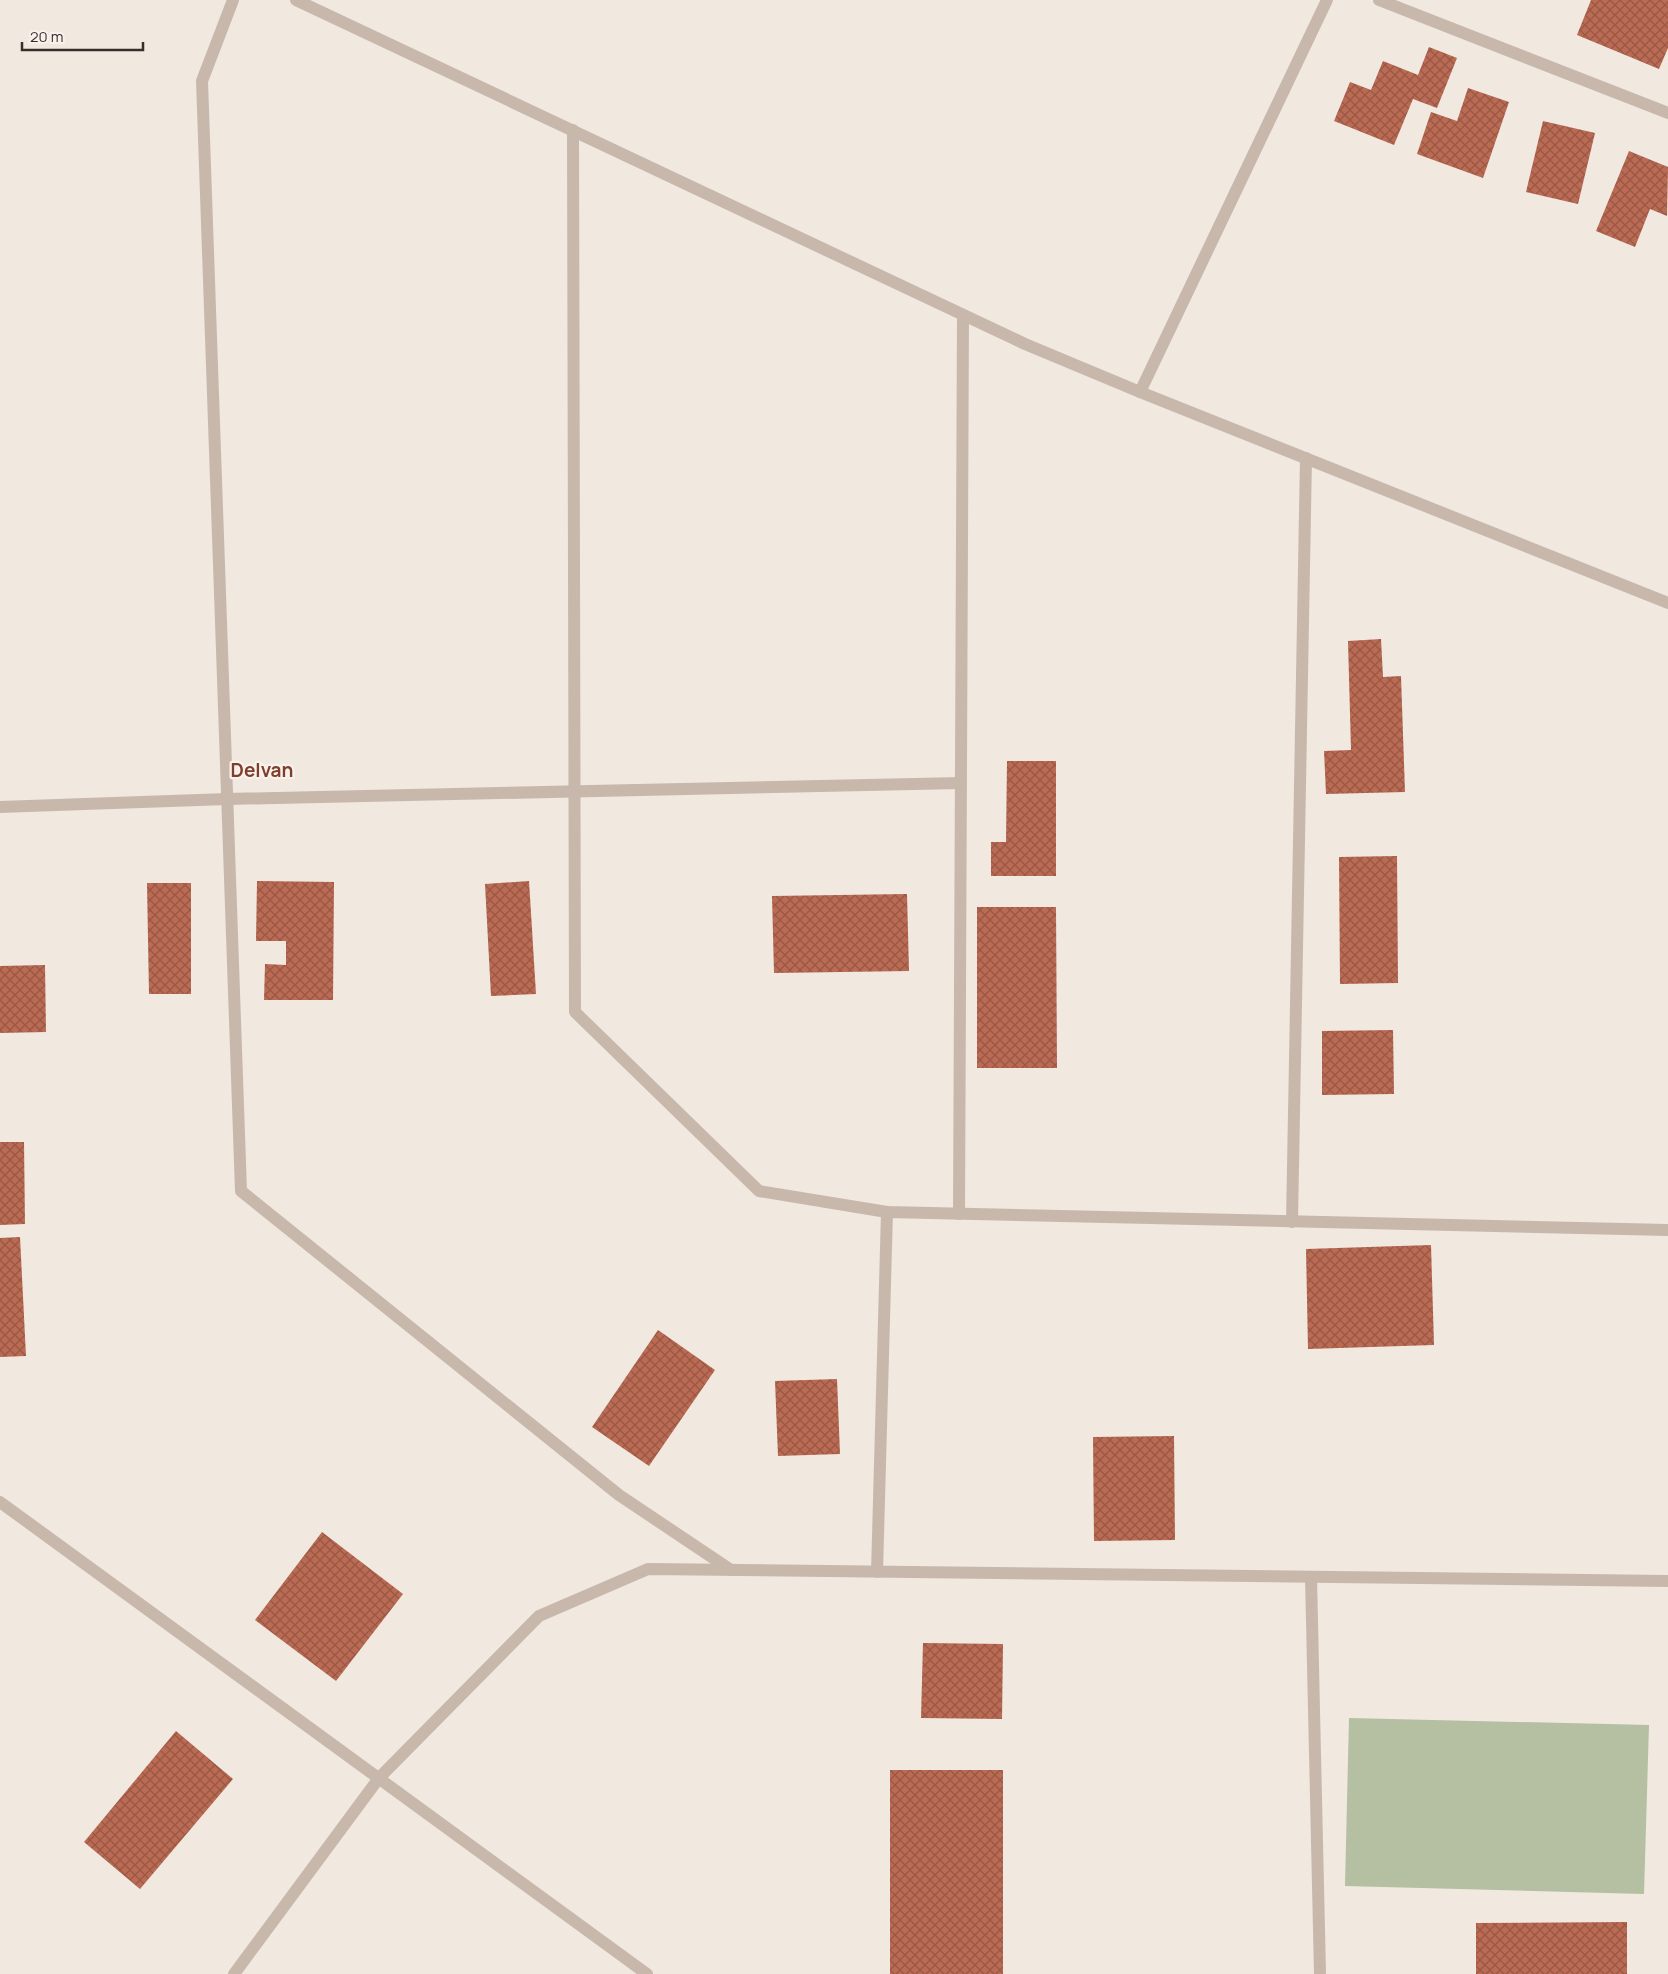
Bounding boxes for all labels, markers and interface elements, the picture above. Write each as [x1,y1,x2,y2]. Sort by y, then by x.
scale bar [22,20,144,52]
text: 20 m [30,26,63,47]
district label: Delvan [231,757,293,783]

